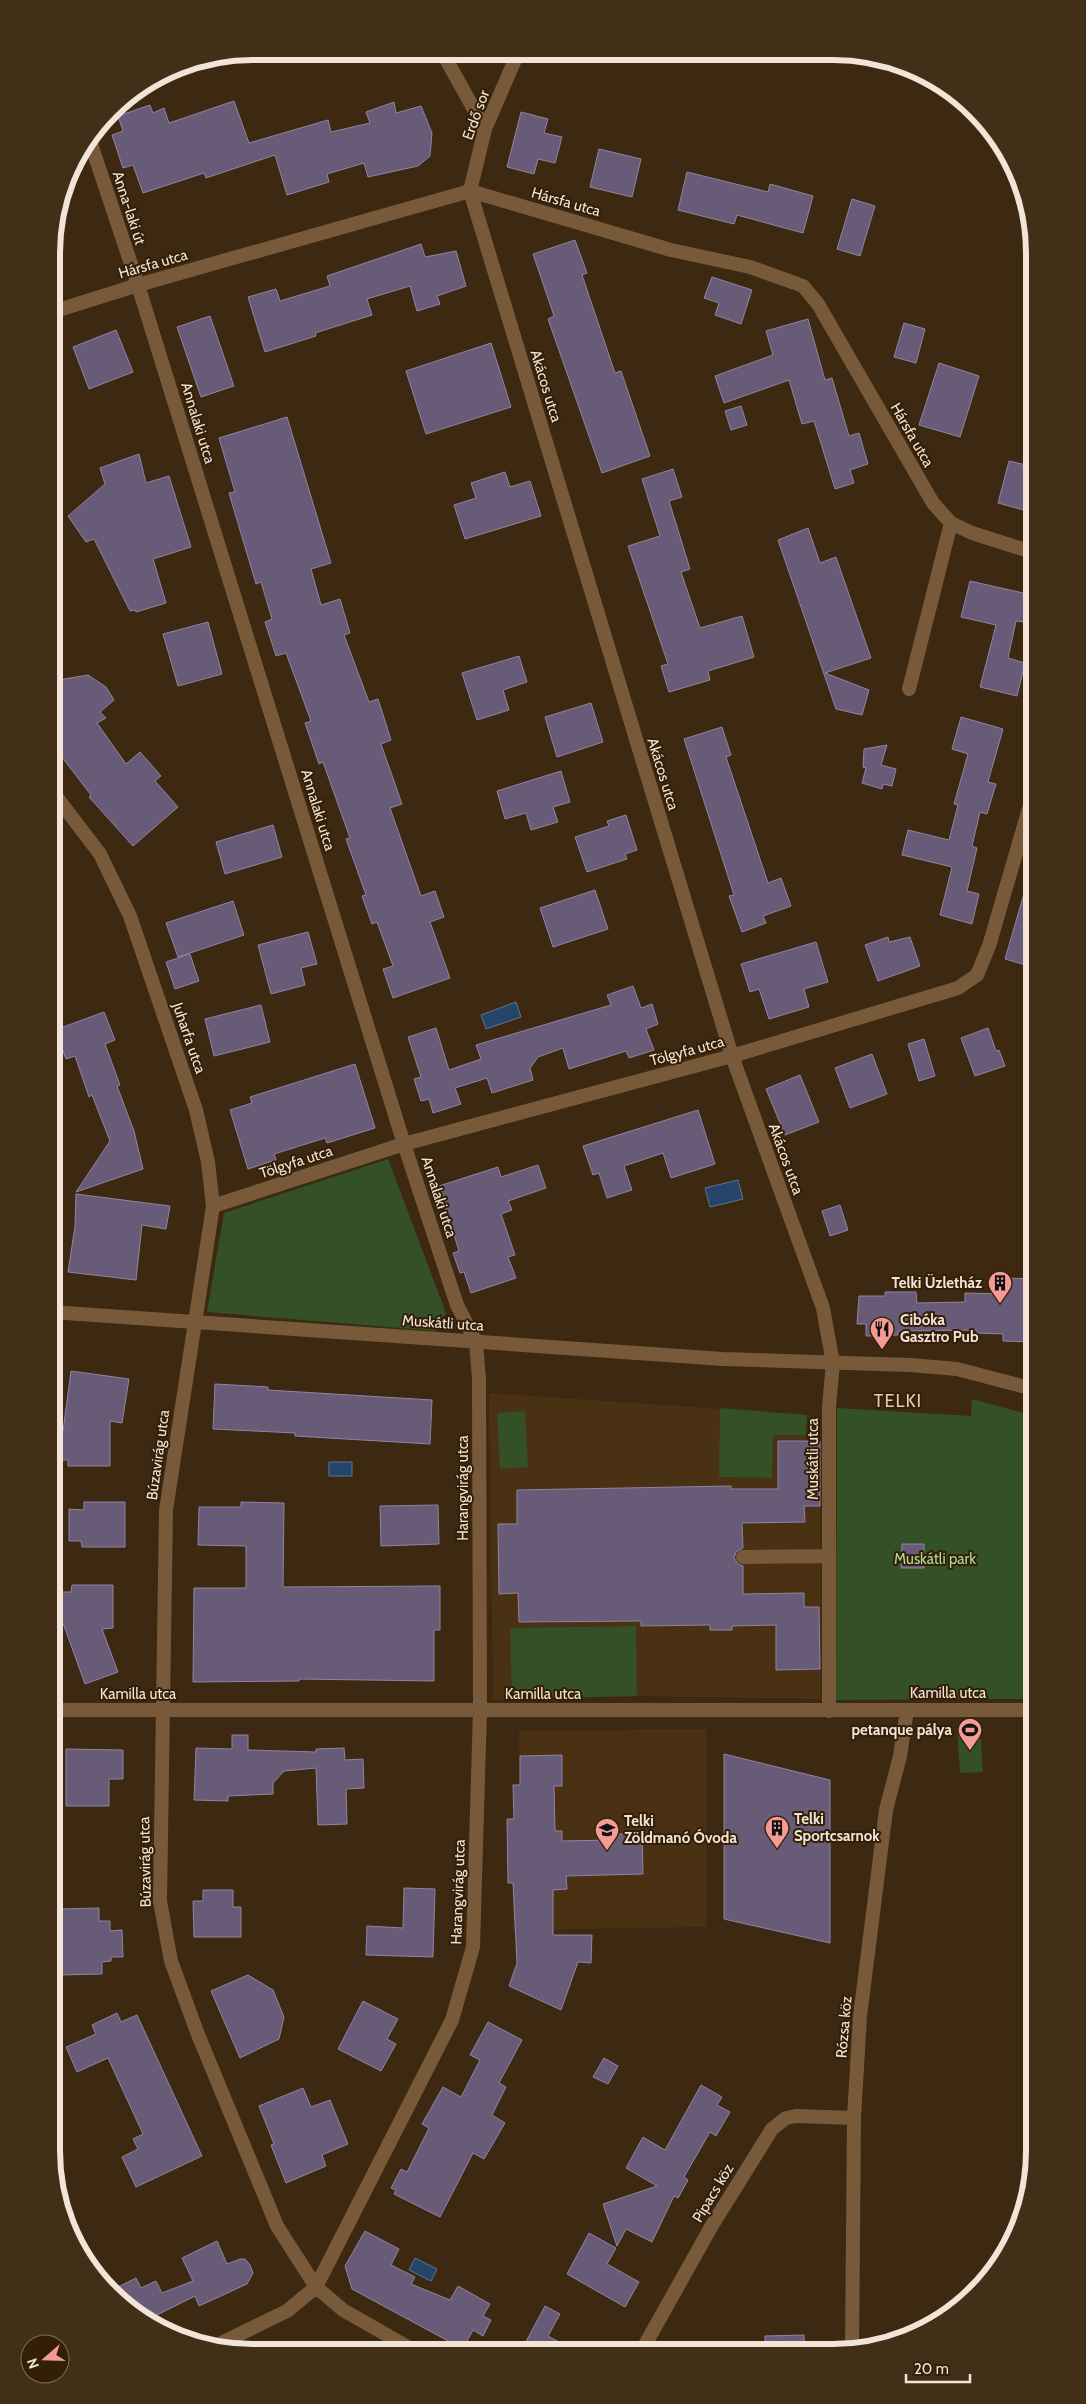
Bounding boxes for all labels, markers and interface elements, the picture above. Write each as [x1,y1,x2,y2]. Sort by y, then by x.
street label: Erdő sor [459,87,493,142]
street label: Anna-laki út [109,169,149,247]
street label: Hársfa utca [529,184,603,221]
street label: Hársfa utca [116,245,190,282]
street label: Akácos utca [527,348,566,425]
street label: Annalaki utca [177,380,219,467]
street label: Hársfa utca [886,400,938,471]
street label: Akácos utca [644,736,683,813]
street label: Annalaki utca [297,767,339,854]
street label: Juharfa utca [168,999,210,1077]
street label: Tölgyfa utca [648,1032,727,1070]
street label: Akácos utca [765,1121,807,1198]
street label: Tölgyfa utca [257,1141,336,1182]
street label: Annalaki utca [417,1154,461,1241]
building icon: Telki Üzletház [987,1270,1013,1304]
place label: Telki Üzletház [892,1273,982,1292]
street label: Muskátli utca [402,1311,485,1335]
place label: Cibóka Gasztro Pub [900,1311,979,1346]
restaurant icon: Cibóka Gasztro Pub [869,1316,895,1350]
district label: TELKI [874,1390,922,1412]
street label: Búzavirág utca [143,1408,173,1501]
street label: Muskátli utca [804,1417,822,1500]
street label: Harangvirág utca [454,1434,472,1541]
park label: Muskátli park [894,1550,976,1568]
street label: Kamilla utca [910,1684,987,1702]
street label: Kamilla utca [100,1685,177,1703]
street label: Kamilla utca [505,1685,582,1703]
sports icon: petanque pálya [957,1717,983,1751]
place label: petanque pálya [851,1721,953,1739]
place label: Telki Sportcsarnok [794,1810,880,1845]
place label: Telki Zöldmanó Óvoda [624,1812,737,1847]
building icon: Telki Sportcsarnok [764,1815,790,1849]
street label: Búzavirág utca [135,1816,155,1908]
school or university icon: Telki Zöldmanó Óvoda [594,1817,620,1851]
street label: Harangvirág utca [447,1838,469,1945]
street label: Rózsa köz [832,1995,856,2059]
street label: Pipacs köz [688,2160,738,2226]
north arrow [20,2334,70,2384]
scale bar [906,2352,970,2384]
text: N [23,2356,43,2371]
text: 20 m [914,2360,949,2378]

